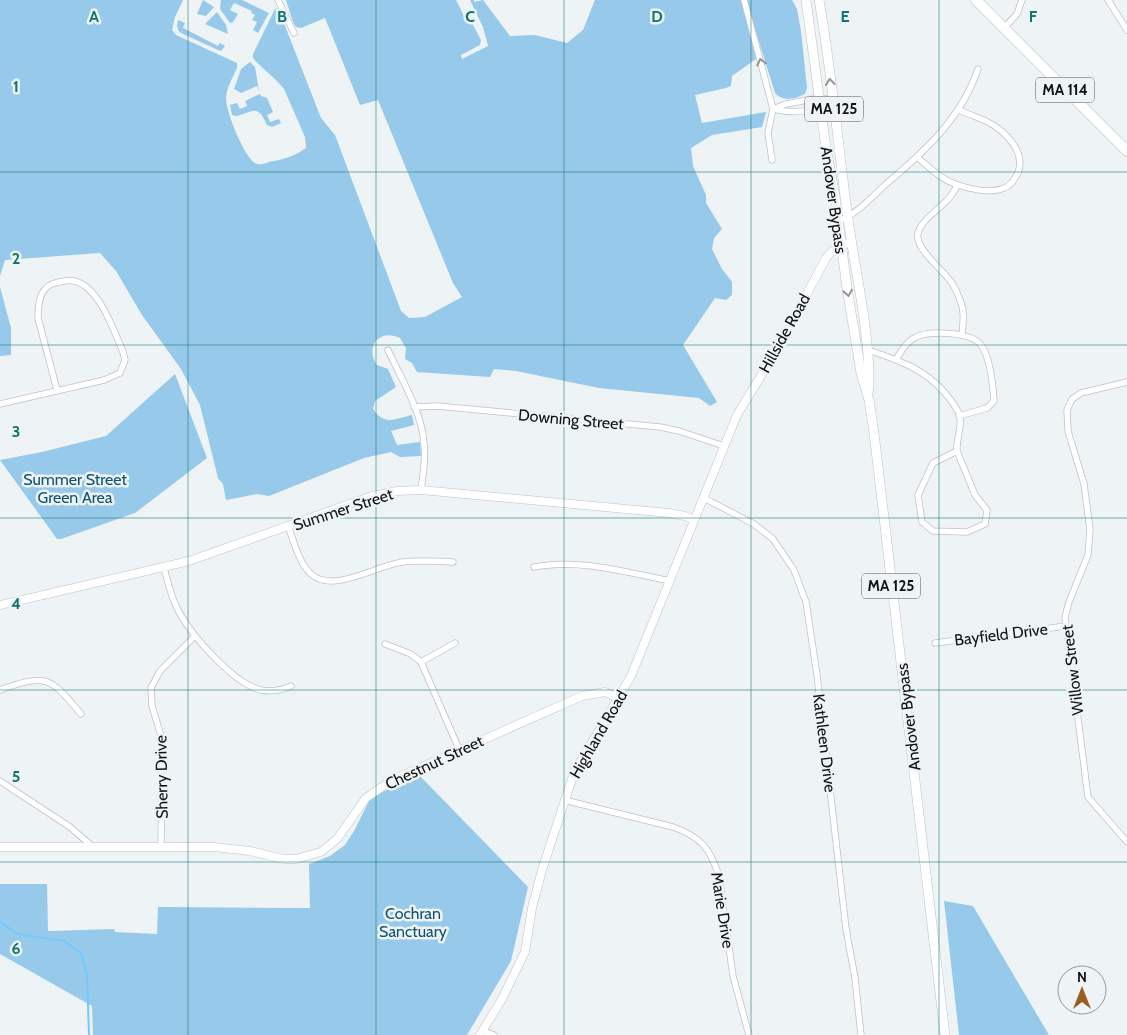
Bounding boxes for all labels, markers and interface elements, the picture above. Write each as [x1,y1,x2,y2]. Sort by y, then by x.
text: A [89,7,99,26]
text: B [277,7,287,26]
text: C [465,7,475,26]
text: D [651,7,663,26]
text: E [840,7,850,26]
text: F [1029,7,1038,26]
one-way arrow [756,57,767,66]
text: 1 [13,77,19,96]
one-way arrow [825,78,836,86]
road number: MA 114 [1036,78,1094,102]
road number: MA 125 [805,96,863,122]
street label: Andover Bypass [817,145,850,255]
text: 2 [12,249,20,268]
one-way arrow [842,289,852,298]
street label: Hillside Road [755,290,814,376]
street label: Downing Street [517,405,625,434]
text: 3 [12,422,20,441]
park label: Summer Street Green Area [23,470,127,507]
street label: Summer Street [291,484,396,535]
road number: MA 125 [862,574,920,598]
text: 4 [11,594,21,613]
street label: Bayfield Drive [953,619,1049,650]
street label: Willow Street [1057,623,1087,716]
street label: Andover Bypass [892,662,925,772]
street label: Highland Road [566,687,631,782]
street label: Kathleen Drive [809,693,840,793]
street label: Chestnut Street [382,731,487,794]
street label: Sherry Drive [151,735,172,819]
text: 5 [12,767,20,786]
street label: Marie Drive [707,871,738,949]
park label: Cochran Sanctuary [379,904,447,941]
text: 6 [12,939,21,958]
north arrow [1057,965,1107,1015]
text: N [1077,968,1087,986]

